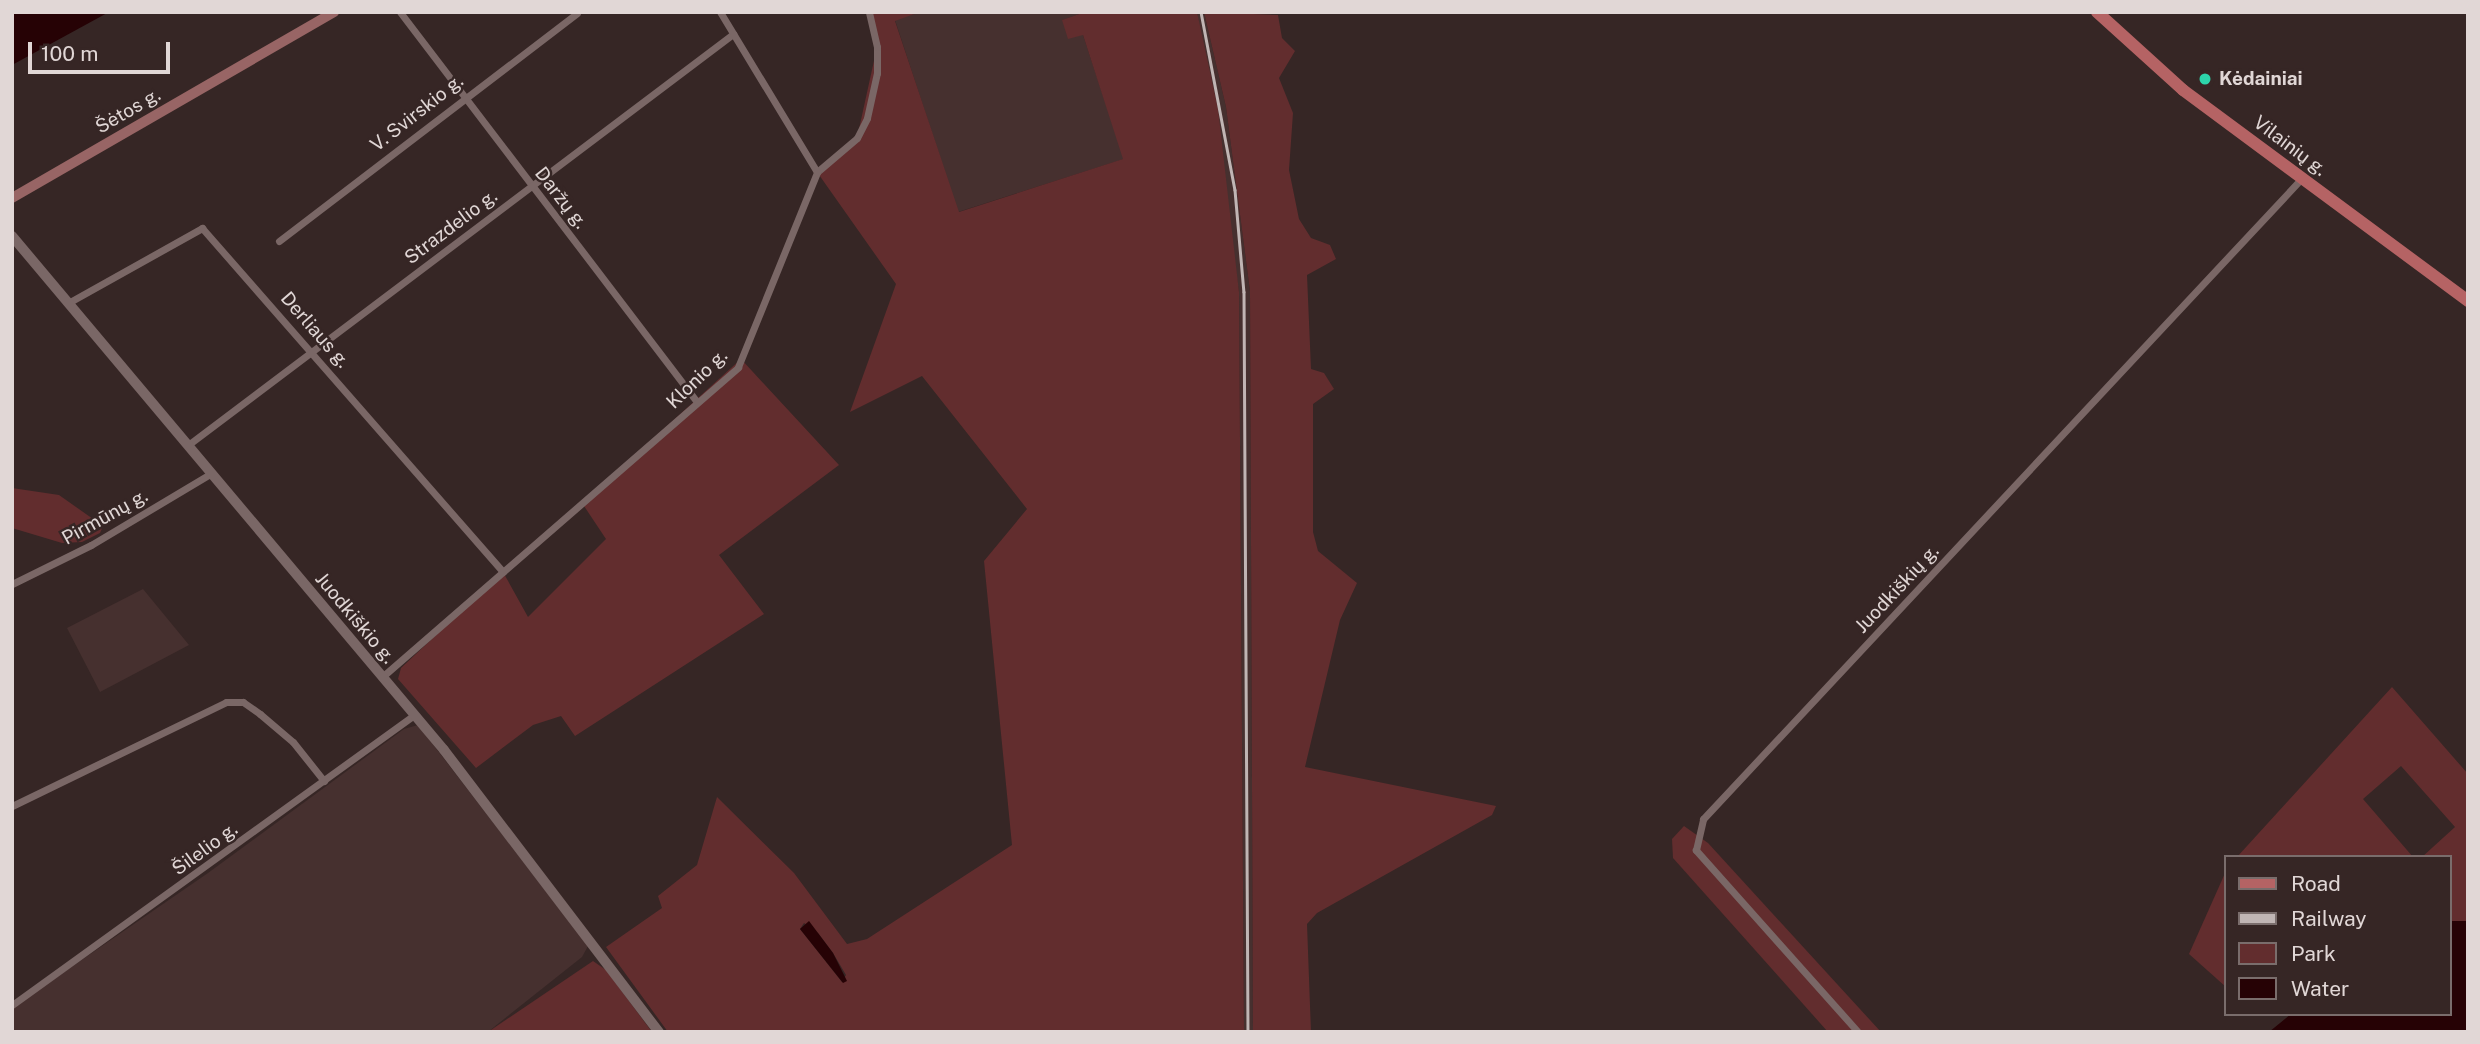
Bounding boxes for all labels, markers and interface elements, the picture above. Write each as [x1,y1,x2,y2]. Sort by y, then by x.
scale bar [32,28,173,72]
text: 100 m [41,41,98,66]
place label: Kėdainiai [2219,68,2303,90]
street label: V. Svirskio g. [366,70,468,156]
marker: Kėdainiai [2197,71,2213,87]
street label: Šėtos g. [91,83,165,139]
street label: Vilainių g. [2249,111,2331,181]
street label: Daržų g. [530,163,592,233]
street label: Strazdelio g. [400,185,502,269]
street label: Derliaus g. [276,287,354,373]
street label: Klonio g. [662,344,732,414]
street label: Pirmūnų g. [58,484,152,550]
street label: Juodkiškių g. [1850,540,1944,638]
street label: Juodkiškio g. [310,568,400,668]
street label: Šilelio g. [168,818,242,880]
legend [2224,855,2452,1016]
text: Road [2291,871,2341,896]
text: Railway [2291,906,2367,931]
text: Park [2291,941,2336,966]
text: Water [2291,976,2349,1001]

